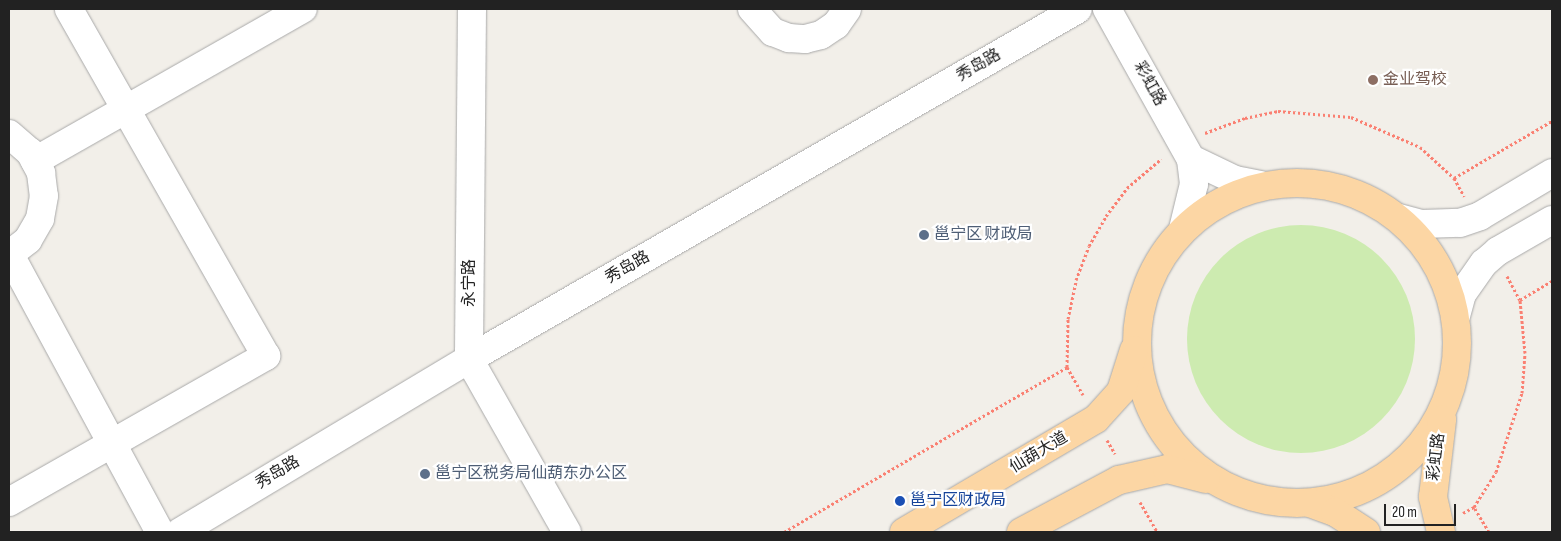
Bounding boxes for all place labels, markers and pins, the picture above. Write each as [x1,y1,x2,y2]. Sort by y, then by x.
place label: 金业驾校 [1383,70,1447,90]
marker: 金业驾校 [1367,74,1379,86]
place label: 邕宁区 财政局 [934,225,1033,245]
marker: 邕宁区 财政局 [918,229,930,241]
place label: 邕宁区税务局仙葫东办公区 [435,464,627,484]
marker: 邕宁区税务局仙葫东办公区 [419,468,431,480]
place label: 邕宁区财政局 [910,491,1006,511]
marker: 邕宁区财政局 [894,495,906,507]

